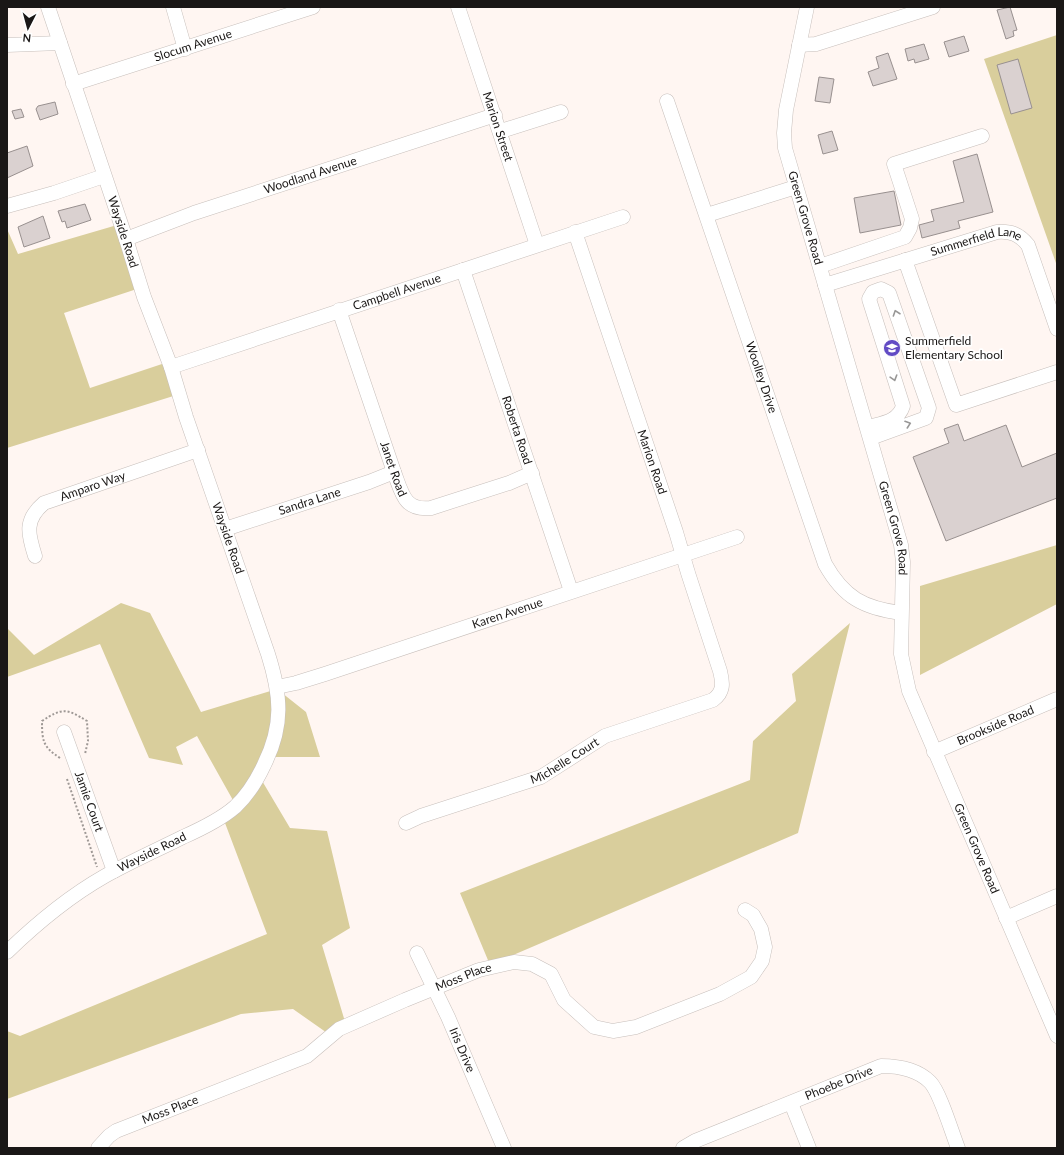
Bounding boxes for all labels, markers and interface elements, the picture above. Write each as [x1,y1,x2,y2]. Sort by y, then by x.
north arrow [8,8,48,48]
street label: Slocum Avenue [152,26,234,65]
text: N [22,32,32,45]
street label: Marion Street [480,90,517,164]
street label: Woodland Avenue [262,153,358,197]
street label: Green Grove Road [785,169,827,266]
street label: Wayside Road [105,194,142,270]
street label: Summerfield Lane [928,224,1025,259]
street label: Campbell Avenue [351,270,443,313]
one-way arrow [892,310,900,317]
place label: Summerfield Elementary School [905,333,1003,362]
school or university icon: Summerfield Elementary School [882,338,902,358]
street label: Woolley Drive [743,339,781,415]
one-way arrow [889,375,898,382]
street label: Roberta Road [499,394,536,466]
one-way arrow [904,420,911,429]
street label: Marion Road [634,428,671,496]
street label: Janet Road [377,439,411,499]
street label: Amparo Way [58,467,128,504]
street label: Green Grove Road [876,479,911,576]
street label: Sandra Lane [277,484,342,518]
street label: Wayside Road [209,500,248,575]
street label: Karen Avenue [470,594,544,632]
street label: Brookside Road [955,702,1036,748]
street label: Michelle Court [528,734,602,787]
street label: Jamie Court [72,769,107,834]
street label: Green Grove Road [951,801,1003,896]
street label: Wayside Road [115,829,189,875]
street label: Moss Place [433,959,493,994]
street label: Iris Drive [446,1025,479,1075]
street label: Phoebe Drive [803,1062,875,1103]
street label: Moss Place [140,1091,200,1127]

